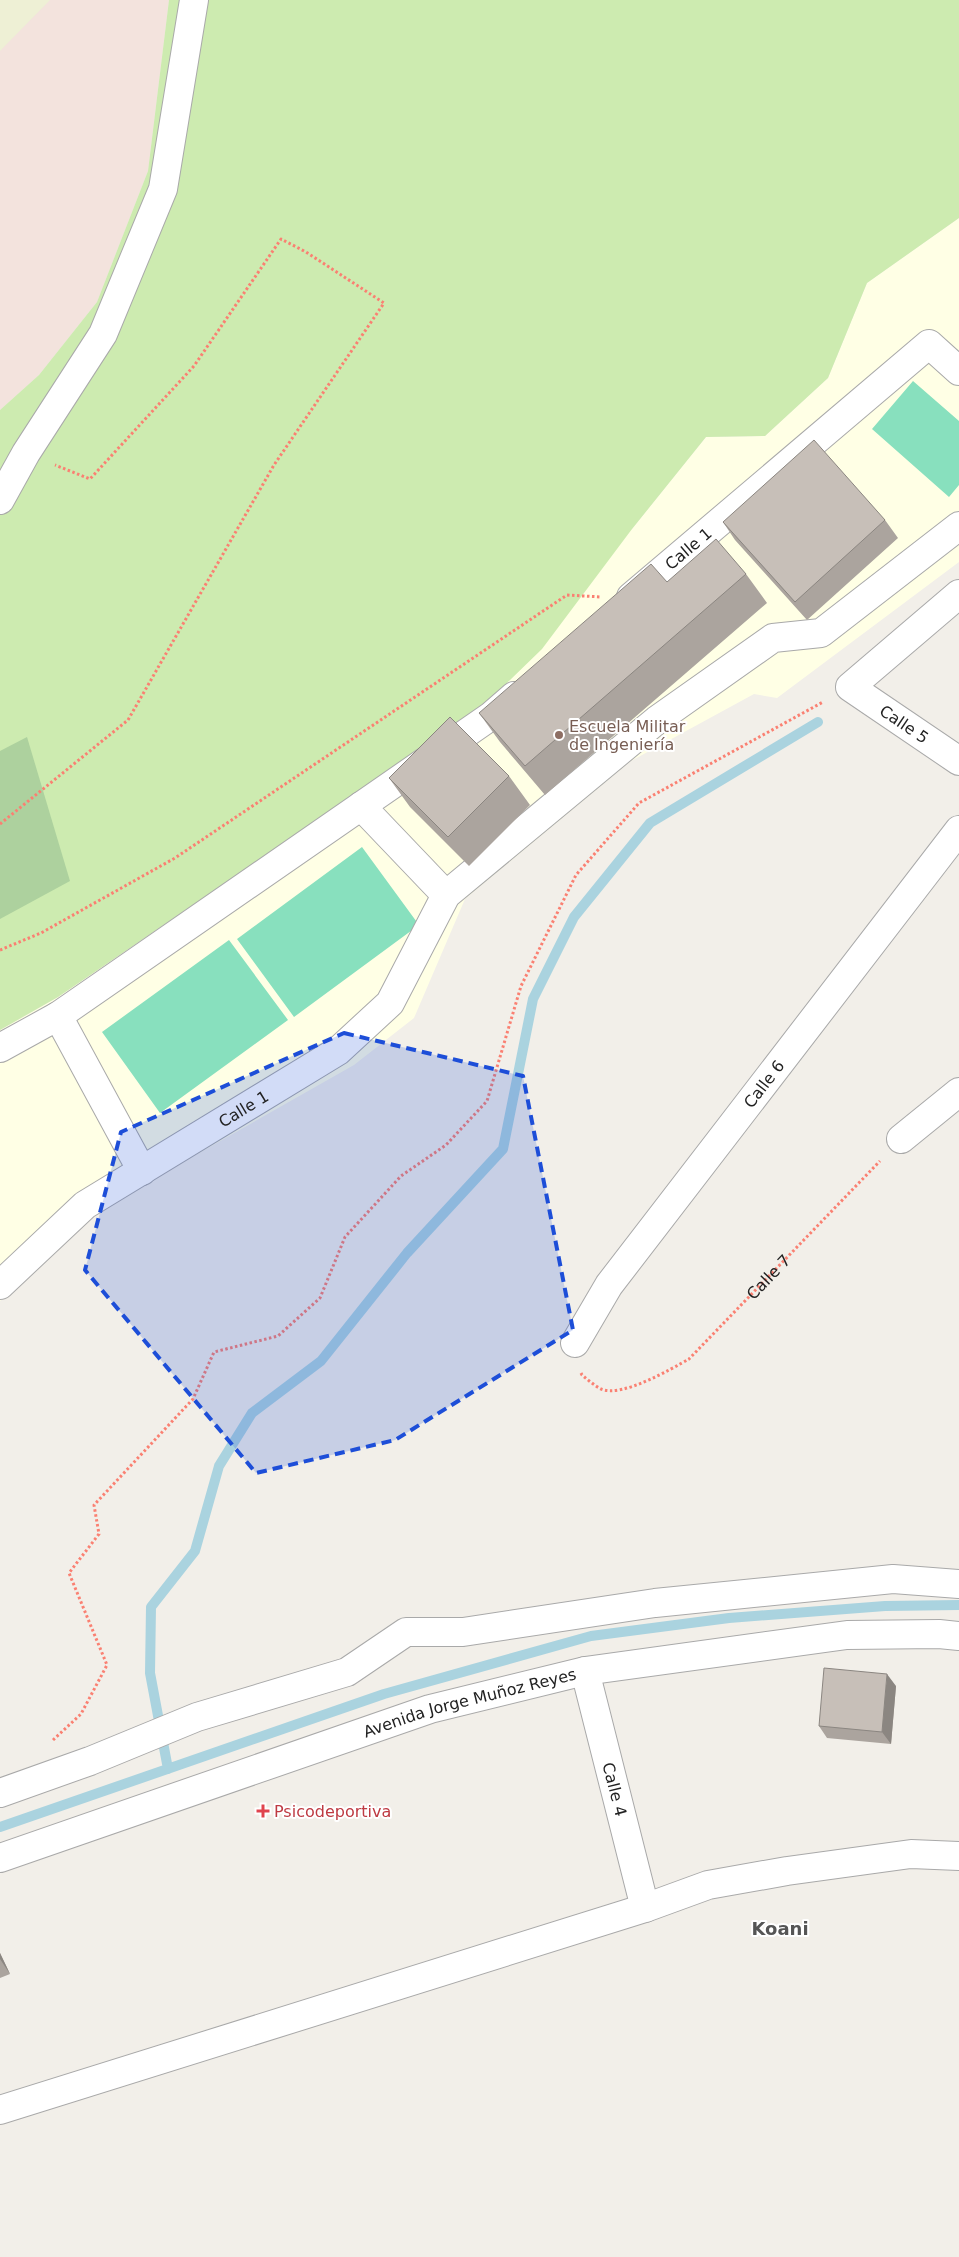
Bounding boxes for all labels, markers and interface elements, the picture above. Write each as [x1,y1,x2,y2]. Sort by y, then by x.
street label: Calle 1 [661,523,715,574]
street label: Calle 5 [876,701,932,747]
place label: Escuela Militar de Ingeniería [569,717,686,754]
marker: Escuela Militar de Ingeniería [553,729,565,741]
street label: Calle 6 [739,1056,788,1111]
street label: Calle 1 [215,1086,272,1131]
street label: Calle 7 [742,1251,794,1303]
street label: Avenida Jorge Muñoz Reyes [361,1664,578,1741]
street label: Calle 4 [599,1760,631,1818]
place label: Psicodeportiva [274,1802,391,1821]
marker: Psicodeportiva [256,1804,270,1818]
district label: Koani [751,1918,809,1939]

